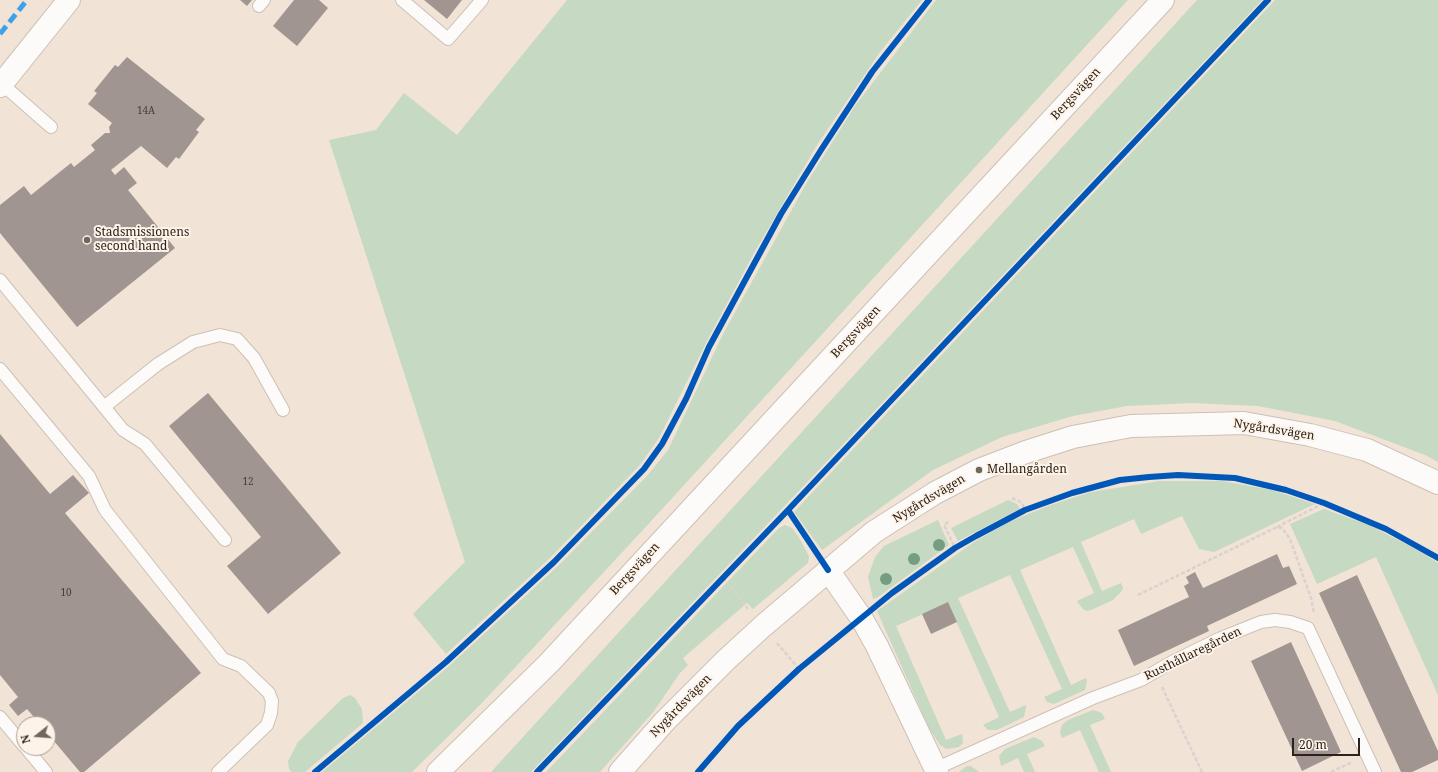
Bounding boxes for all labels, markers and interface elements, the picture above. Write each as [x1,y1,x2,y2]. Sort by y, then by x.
street label: Bergsvägen [1048,65,1104,123]
house number: 14A [137,105,155,117]
place label: Stadsmissionens second hand [95,226,189,254]
marker: Stadsmissionens second hand [82,235,92,245]
street label: Bergsvägen [828,303,884,361]
street label: Nygårdsvägen [1232,416,1316,444]
place label: Mellangården [987,463,1067,477]
marker: Mellangården [974,465,984,475]
street label: Nygårdsvägen [890,472,968,526]
house number: 12 [242,476,254,488]
street label: Bergsvägen [607,540,663,598]
house number: 10 [60,587,72,599]
street label: Rusthållaregården [1142,624,1244,684]
street label: Nygårdsvägen [647,672,715,740]
north arrow [16,716,56,756]
scale bar [1294,730,1362,756]
text: N [17,733,33,746]
text: 20 m [1299,736,1327,753]

